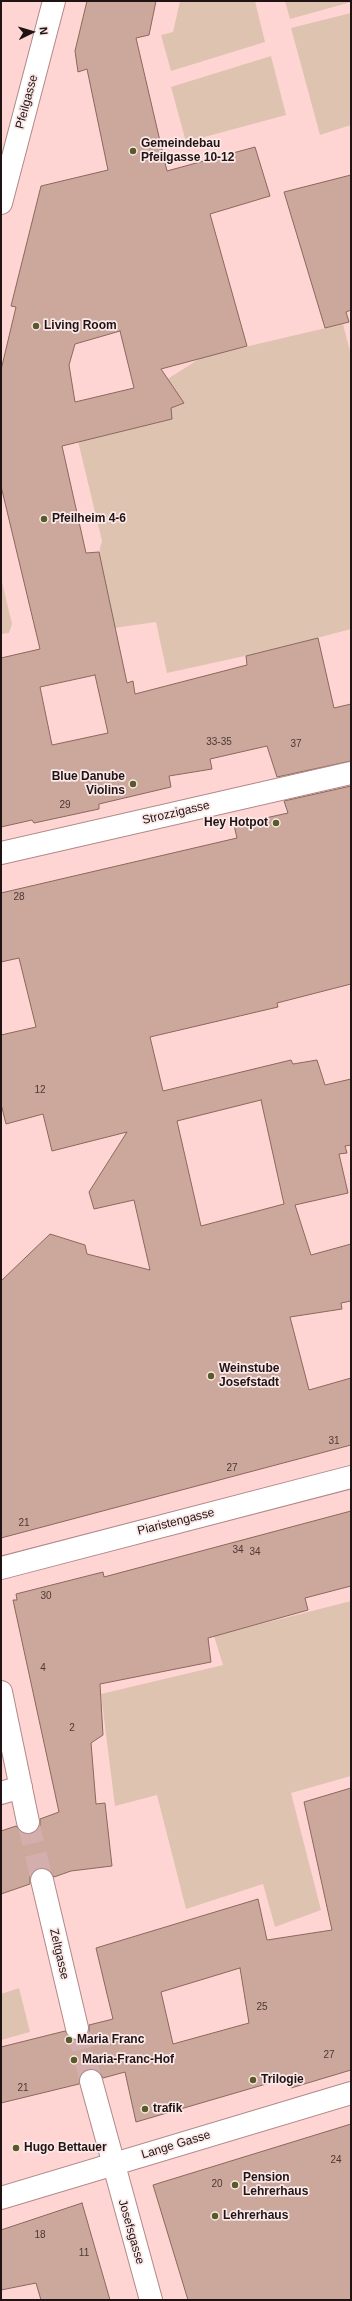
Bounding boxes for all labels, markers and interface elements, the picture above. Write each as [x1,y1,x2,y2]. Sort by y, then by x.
north arrow [12,12,52,52]
text: N [38,26,50,35]
street label: Pfeilgasse [13,73,41,131]
place label: Gemeindebau Pfeilgasse 10-12 [141,137,234,165]
marker: Gemeindebau Pfeilgasse 10-12 [128,146,138,156]
place label: Living Room [44,319,117,333]
marker: Living Room [31,321,41,331]
place label: Pfeilheim 4-6 [52,512,126,526]
marker: Pfeilheim 4-6 [39,514,49,524]
house number: 33-35 [206,736,232,748]
house number: 37 [290,738,302,750]
place label: Blue Danube Violins [52,770,125,798]
marker: Blue Danube Violins [128,779,138,789]
street label: Strozzigasse [141,798,211,828]
house number: 29 [59,799,71,811]
place label: Hey Hotpot [204,816,268,830]
marker: Hey Hotpot [271,818,281,828]
house number: 28 [13,891,25,903]
house number: 12 [34,1084,46,1096]
place label: Weinstube Josefstadt [219,1362,279,1390]
marker: Weinstube Josefstadt [206,1371,216,1381]
house number: 31 [328,1435,340,1447]
house number: 27 [226,1462,238,1474]
street label: Piaristengasse [136,1505,216,1539]
house number: 21 [18,1517,30,1529]
house number: 34 [232,1544,244,1556]
house number: 34 [249,1546,261,1558]
house number: 30 [40,1590,52,1602]
house number: 4 [40,1662,46,1674]
house number: 2 [69,1722,75,1734]
street label: Zeltgasse [46,1927,72,1981]
house number: 25 [256,2001,268,2013]
place label: Maria Franc [77,2033,144,2047]
marker: Maria Franc [64,2035,74,2045]
house number: 27 [323,2049,335,2061]
place label: Maria-Franc-Hof [82,2053,174,2067]
marker: Maria-Franc-Hof [69,2055,79,2065]
place label: Trilogie [261,2073,304,2087]
marker: Trilogie [248,2075,258,2085]
house number: 21 [17,2082,29,2094]
place label: trafik [153,2102,182,2116]
marker: trafik [140,2104,150,2114]
street label: Lange Gasse [140,2128,212,2162]
place label: Hugo Bettauer [24,2141,107,2155]
marker: Hugo Bettauer [11,2143,21,2153]
house number: 24 [330,2154,342,2166]
place label: Pension Lehrerhaus [243,2171,308,2199]
house number: 20 [211,2178,223,2190]
marker: Pension Lehrerhaus [230,2180,240,2190]
street label: Josefsgasse [115,2198,147,2266]
place label: Lehrerhaus [223,2209,288,2223]
marker: Lehrerhaus [210,2211,220,2221]
house number: 18 [34,2229,46,2241]
house number: 11 [79,2247,89,2259]

